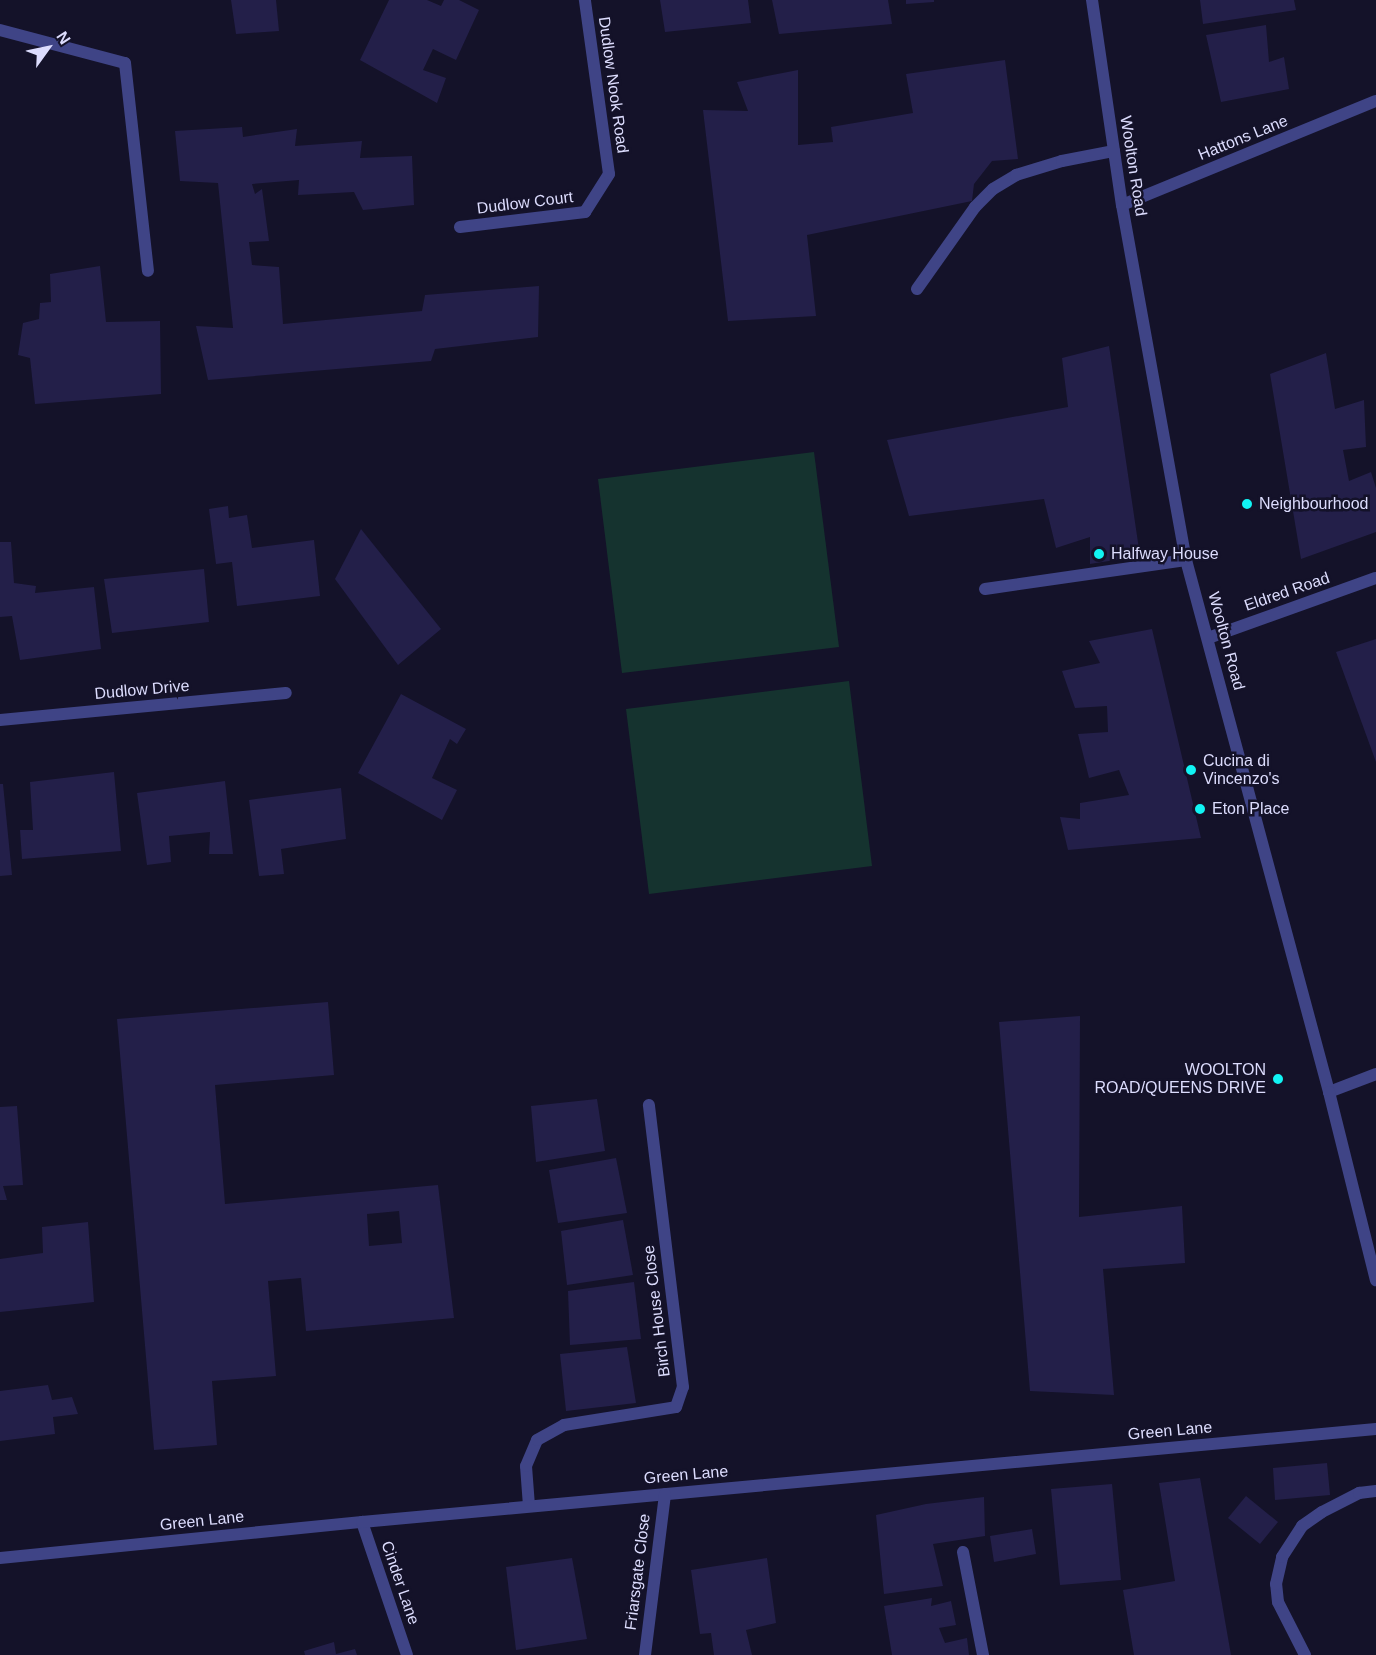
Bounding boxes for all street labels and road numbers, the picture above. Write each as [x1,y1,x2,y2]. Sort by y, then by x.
street label: Dudlow Nook Road [594,15,632,155]
street label: Hattons Lane [1195,111,1291,165]
street label: Woolton Road [1116,115,1150,217]
street label: Dudlow Court [476,188,574,218]
street label: Eldred Road [1242,568,1332,616]
street label: Woolton Road [1204,590,1248,692]
street label: Dudlow Drive [94,676,190,704]
street label: Birch House Close [639,1244,675,1378]
street label: Green Lane [1127,1418,1213,1444]
street label: Green Lane [643,1462,729,1488]
street label: Green Lane [159,1507,245,1535]
street label: Friarsgate Close [621,1513,655,1631]
street label: Cinder Lane [377,1539,423,1627]

